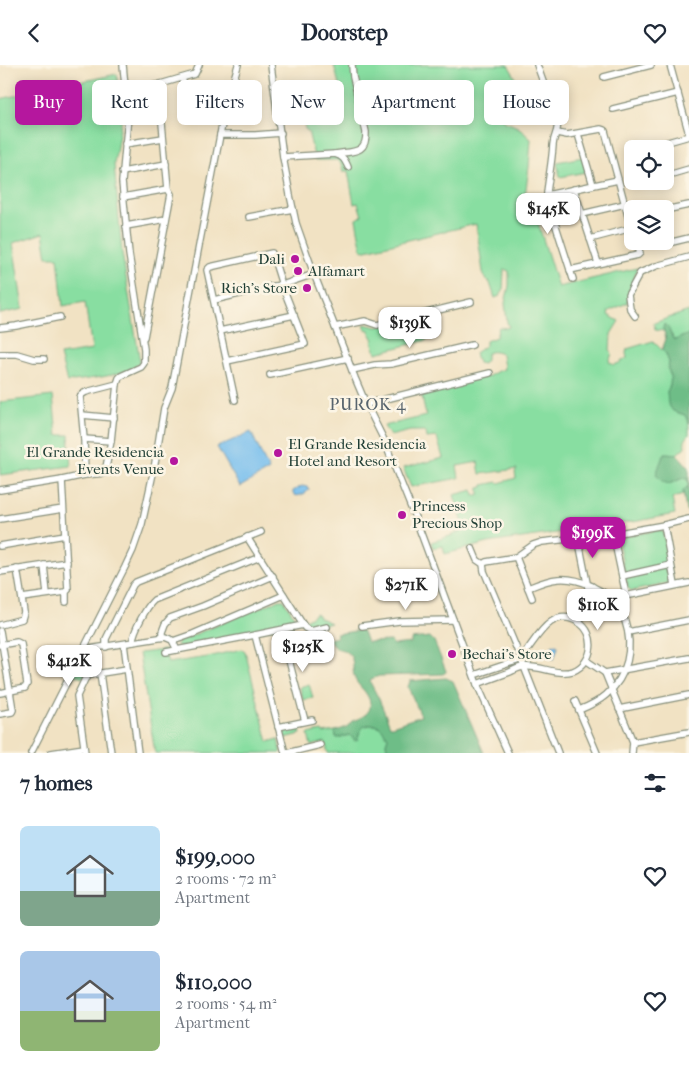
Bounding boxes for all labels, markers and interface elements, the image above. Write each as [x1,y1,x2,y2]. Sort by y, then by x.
icon: back [20,19,48,47]
icon: heart [641,19,669,47]
text: Doorstep [301,20,388,46]
chip: Buy [15,80,82,125]
chip: Rent [92,80,167,125]
chip: Filters [177,80,262,125]
chip: New [272,80,344,125]
chip: Apartment [354,80,474,125]
chip: House [484,80,569,125]
map controls [624,140,674,250]
button: locate [624,140,674,190]
pin: $145K [513,193,583,235]
text: $145K [527,199,569,218]
button: layers [624,200,674,250]
place label: Dali [258,250,286,268]
marker: Dali [289,253,301,265]
place label: Alfamart [307,262,366,280]
marker: Alfamart [292,265,304,277]
place label: Rich's Store [221,279,298,297]
marker: Rich's Store [301,282,313,294]
pin: $139K [375,307,445,349]
text: $139K [389,313,431,332]
district label: PUROK 4 [329,395,407,414]
place label: El Grande Residencia Hotel and Resort [288,435,427,470]
place label: El Grande Residencia Events Venue [26,443,165,478]
marker: El Grande Residencia Hotel and Resort [272,447,284,459]
marker: El Grande Residencia Events Venue [168,455,180,467]
place label: Princess Precious Shop [412,497,502,532]
marker: Princess Precious Shop [396,509,408,521]
pin: $199K [558,517,628,559]
text: $199K [572,523,614,542]
pin: $271K [371,569,441,611]
text: $271K [385,575,427,594]
pin: $110K [563,589,633,631]
text: $110K [578,595,618,614]
pin: $125K [268,631,338,673]
text: $125K [282,637,324,656]
pin: $412K [34,645,104,687]
place label: Bechai's Store [462,645,552,663]
marker: Bechai's Store [446,648,458,660]
text: $412K [47,651,91,670]
icon: filters [641,769,669,797]
text: 7 homes [20,771,92,795]
text: $199,000 [175,845,255,869]
icon: home [60,846,120,906]
icon: heart [641,862,669,890]
text: 2 rooms · 72 m² [175,869,276,888]
text: Apartment [175,888,250,907]
text: $110,000 [175,970,252,994]
icon: home [60,971,120,1031]
icon: heart [641,987,669,1015]
text: 2 rooms · 54 m² [175,994,276,1013]
text: Apartment [175,1013,250,1032]

